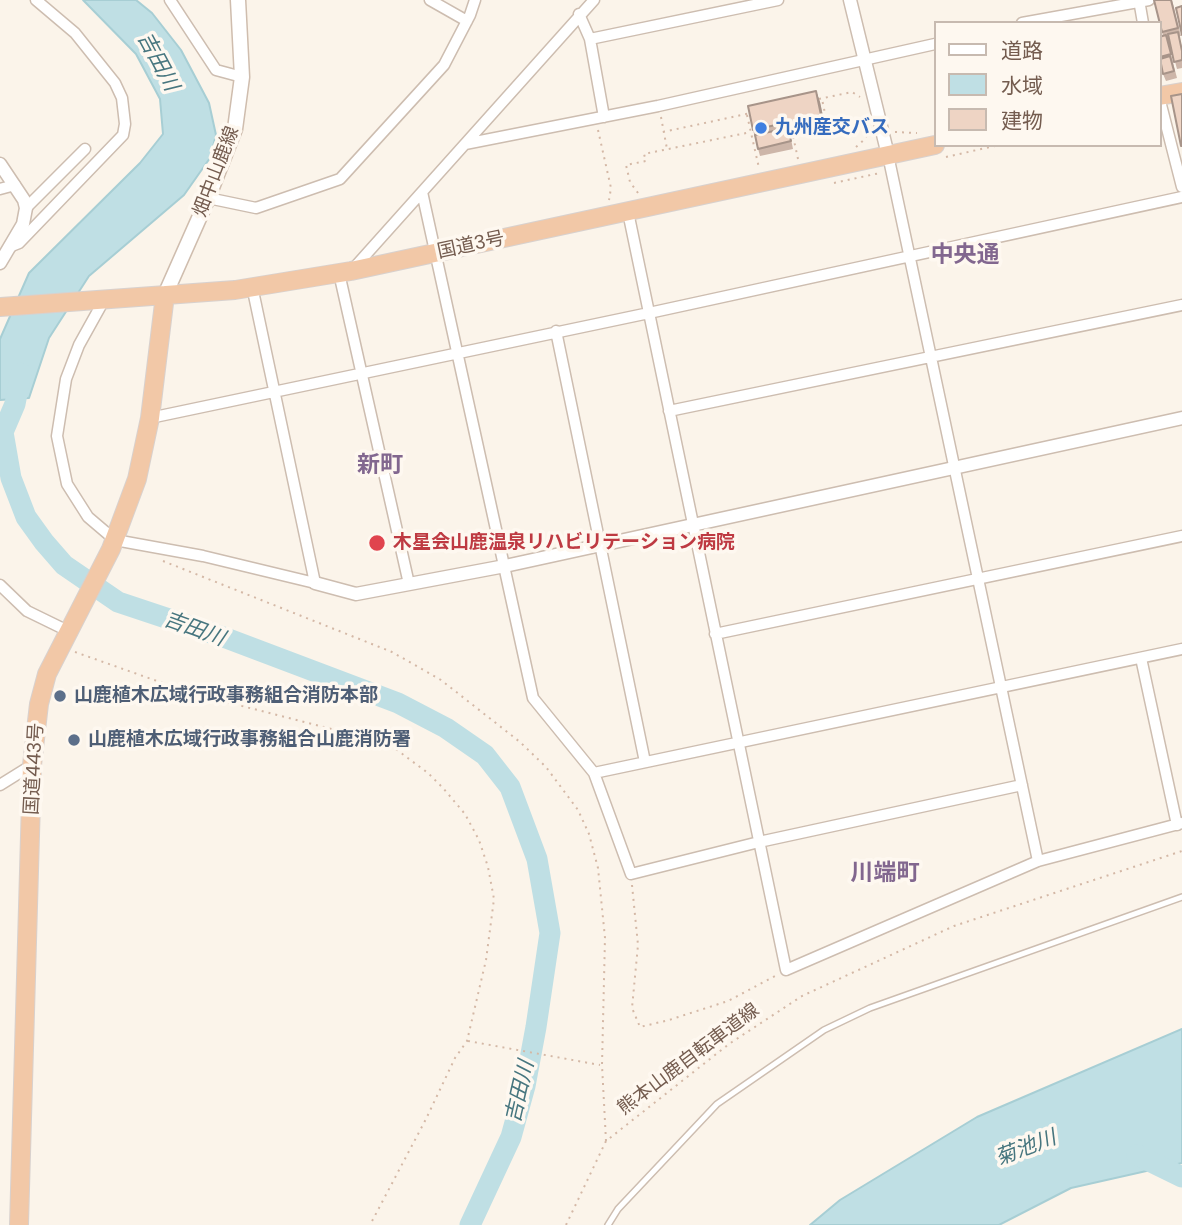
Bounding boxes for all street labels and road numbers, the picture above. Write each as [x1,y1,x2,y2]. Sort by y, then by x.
street label: 畑中山鹿線 [189,124,245,220]
street label: 国道3号 [435,228,507,264]
street label: 国道443号 [21,722,49,816]
street label: 熊本山鹿自転車道線 [614,999,764,1121]

